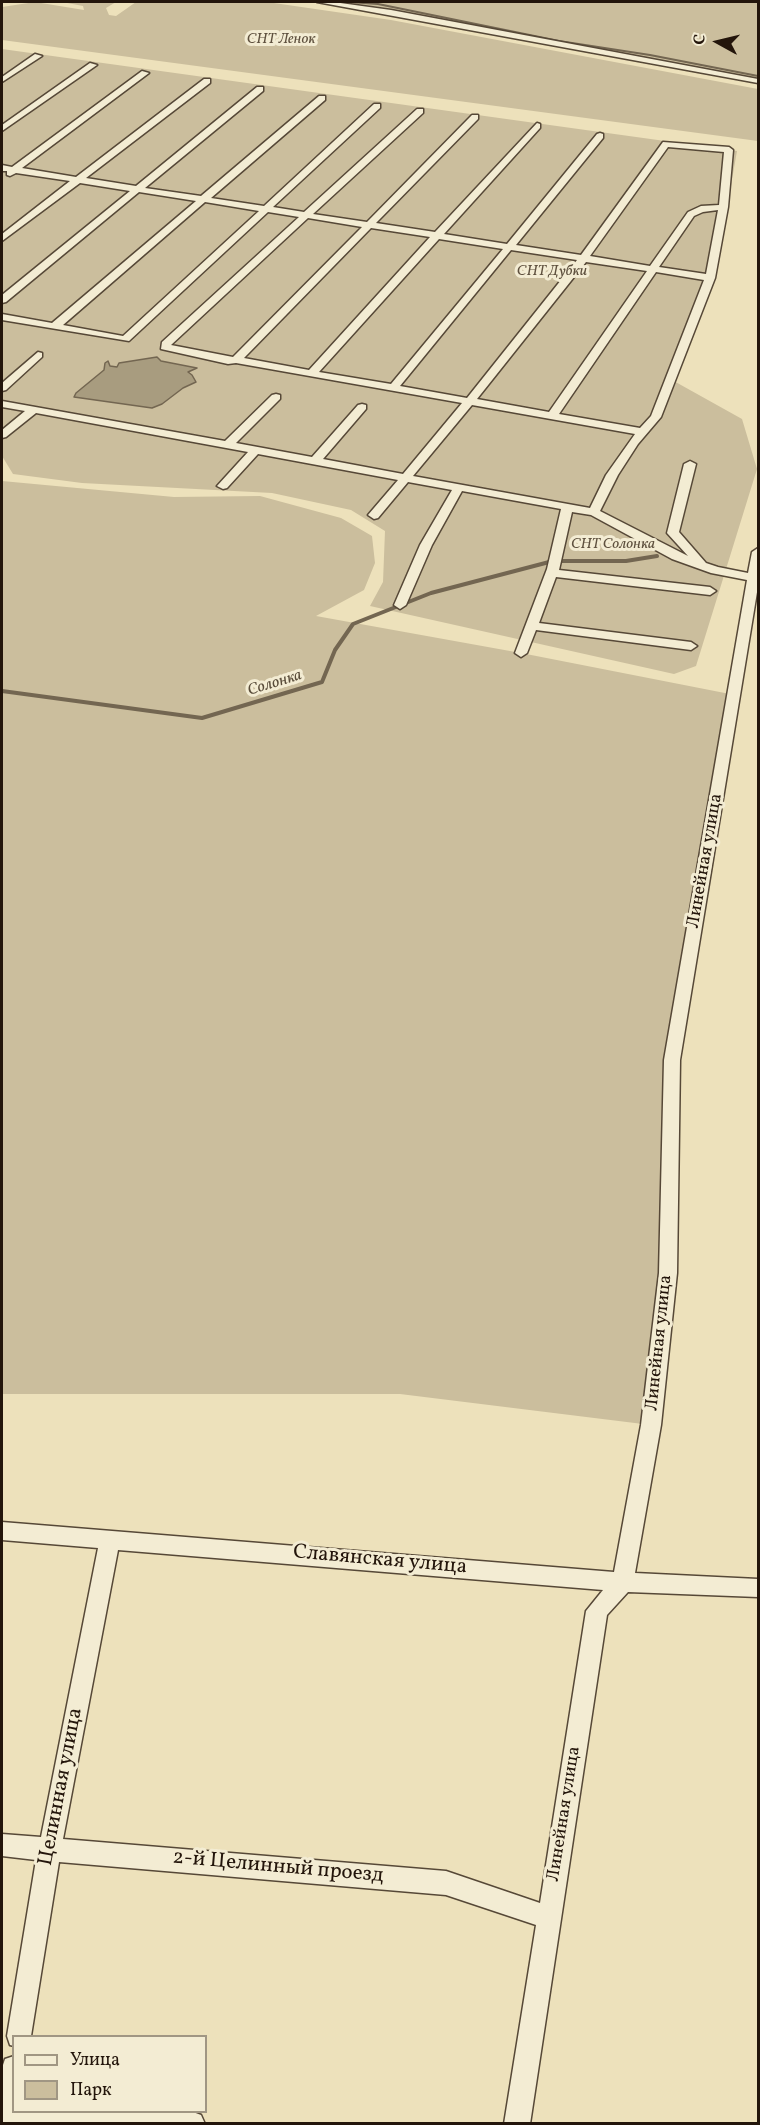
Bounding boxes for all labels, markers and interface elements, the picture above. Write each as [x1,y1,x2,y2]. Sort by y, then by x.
north arrow [688,12,748,72]
park label: СНТ Ленок [247,31,315,49]
text: С [689,33,712,46]
park label: СНТ Дубки [517,263,587,281]
park label: СНТ Солонка [571,536,655,554]
water label: Солонка [245,667,305,701]
street label: Линейная улица [684,792,728,930]
street label: Линейная улица [642,1274,678,1412]
street label: Славянская улица [292,1541,468,1581]
street label: Целинная улица [34,1706,90,1868]
street label: Линейная улица [544,1745,586,1883]
street label: 2-й Целинный проезд [172,1846,384,1890]
legend [12,2035,207,2113]
text: Улица [70,2048,120,2073]
text: Парк [70,2078,112,2103]

